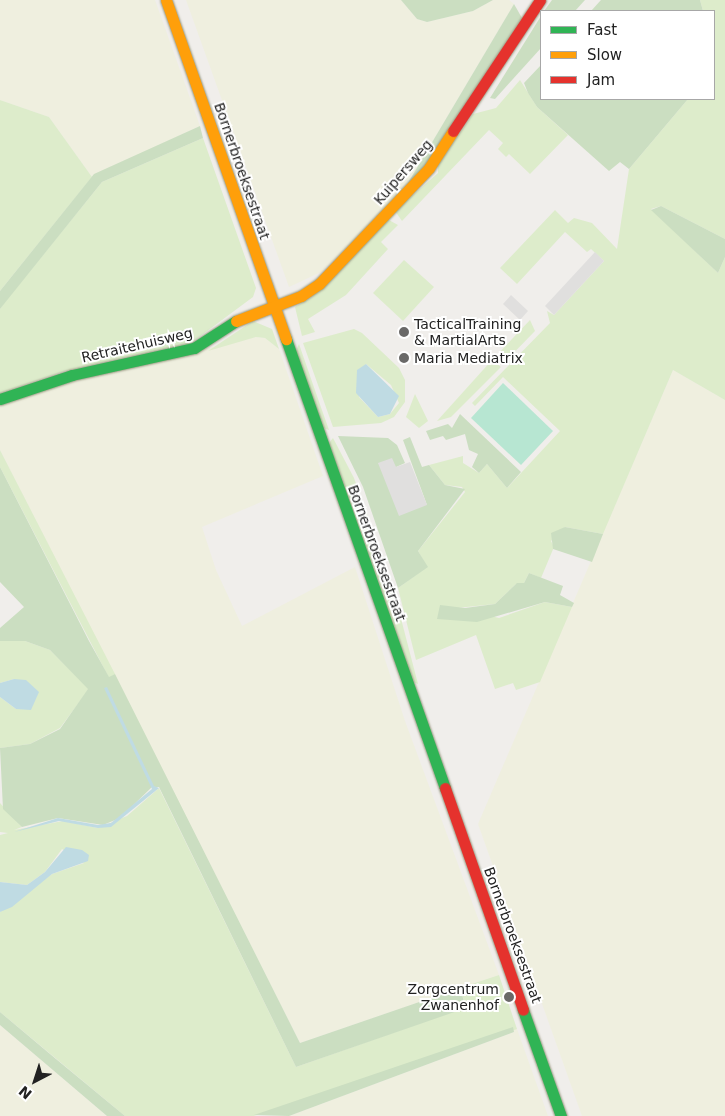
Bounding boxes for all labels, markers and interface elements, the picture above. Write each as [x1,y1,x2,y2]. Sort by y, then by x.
legend [540,10,715,100]
text: Fast [587,21,617,39]
text: Slow [587,46,622,64]
text: Jam [587,71,615,89]
street label: Bornerbroeksestraat [211,100,273,242]
street label: Kuipersweg [370,136,436,208]
place label: TacticalTraining & MartialArts [414,316,521,348]
street label: Retraitehuisweg [80,324,194,366]
marker: TacticalTraining & MartialArts [398,326,410,338]
place label: Maria Mediatrix [414,350,523,366]
marker: Maria Mediatrix [398,352,410,364]
street label: Bornerbroeksestraat [345,483,409,623]
street label: Bornerbroeksestraat [481,865,545,1005]
place label: Zorgcentrum Zwanenhof [408,981,499,1014]
marker: Zorgcentrum Zwanenhof [503,991,515,1003]
north arrow [10,1056,60,1106]
text: N [16,1083,35,1102]

